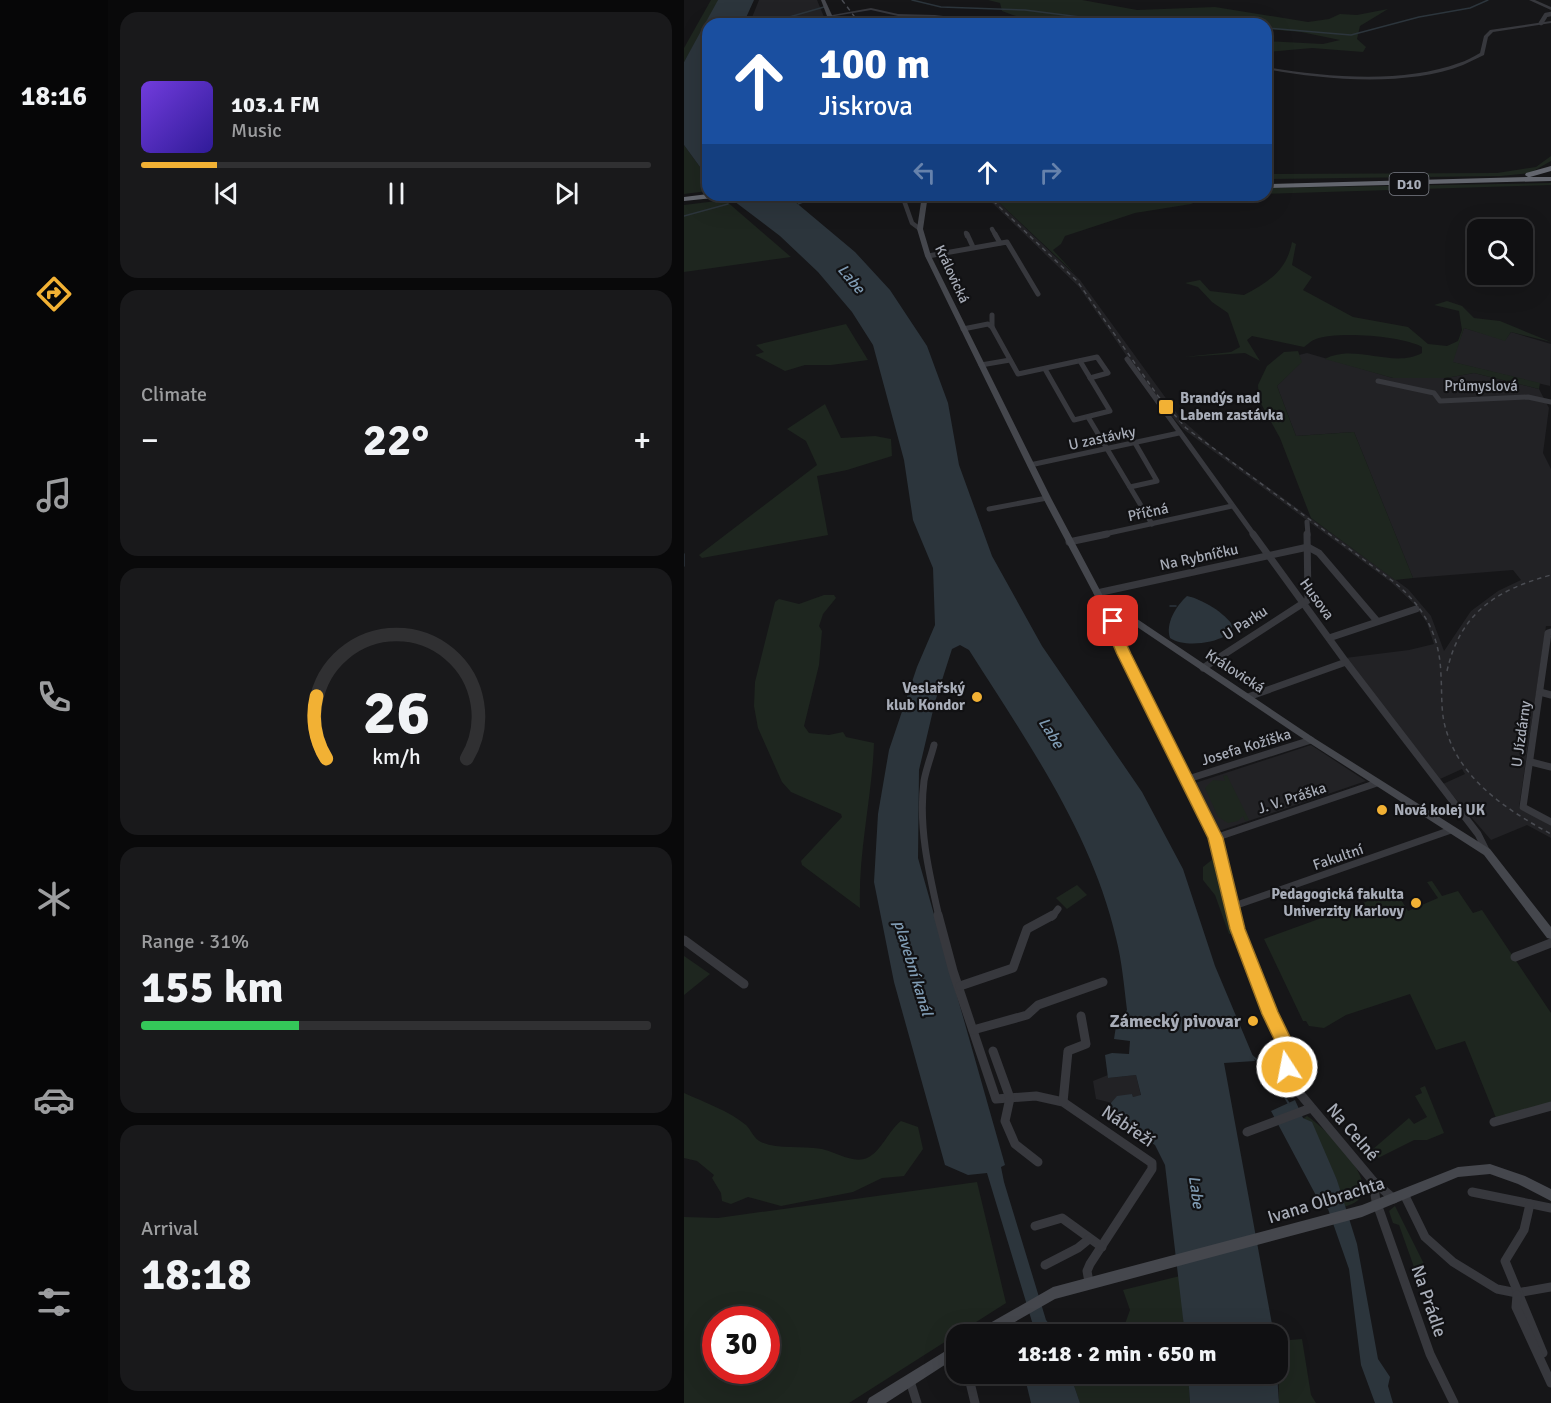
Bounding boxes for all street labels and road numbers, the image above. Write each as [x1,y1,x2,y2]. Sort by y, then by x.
road number: D10 [1390,173,1428,195]
street label: Královická [931,242,973,306]
street label: Průmyslová [1444,377,1518,395]
street label: U zastávky [1067,422,1137,454]
street label: Příčná [1126,499,1170,525]
street label: Na Rybníčku [1158,540,1240,574]
street label: Husova [1296,575,1338,623]
street label: U Parku [1219,602,1271,644]
street label: Královická [1202,645,1268,697]
street label: U Jízdárny [1507,700,1535,768]
street label: Josefa Kožíška [1199,725,1293,769]
street label: J. V. Práška [1255,778,1329,818]
street label: Fakultní [1310,840,1366,874]
street label: Na Celné [1322,1099,1384,1165]
street label: Nábřeží [1097,1100,1159,1152]
street label: Ivana Olbrachta [1265,1172,1387,1228]
street label: Na Prádle [1406,1262,1452,1340]

